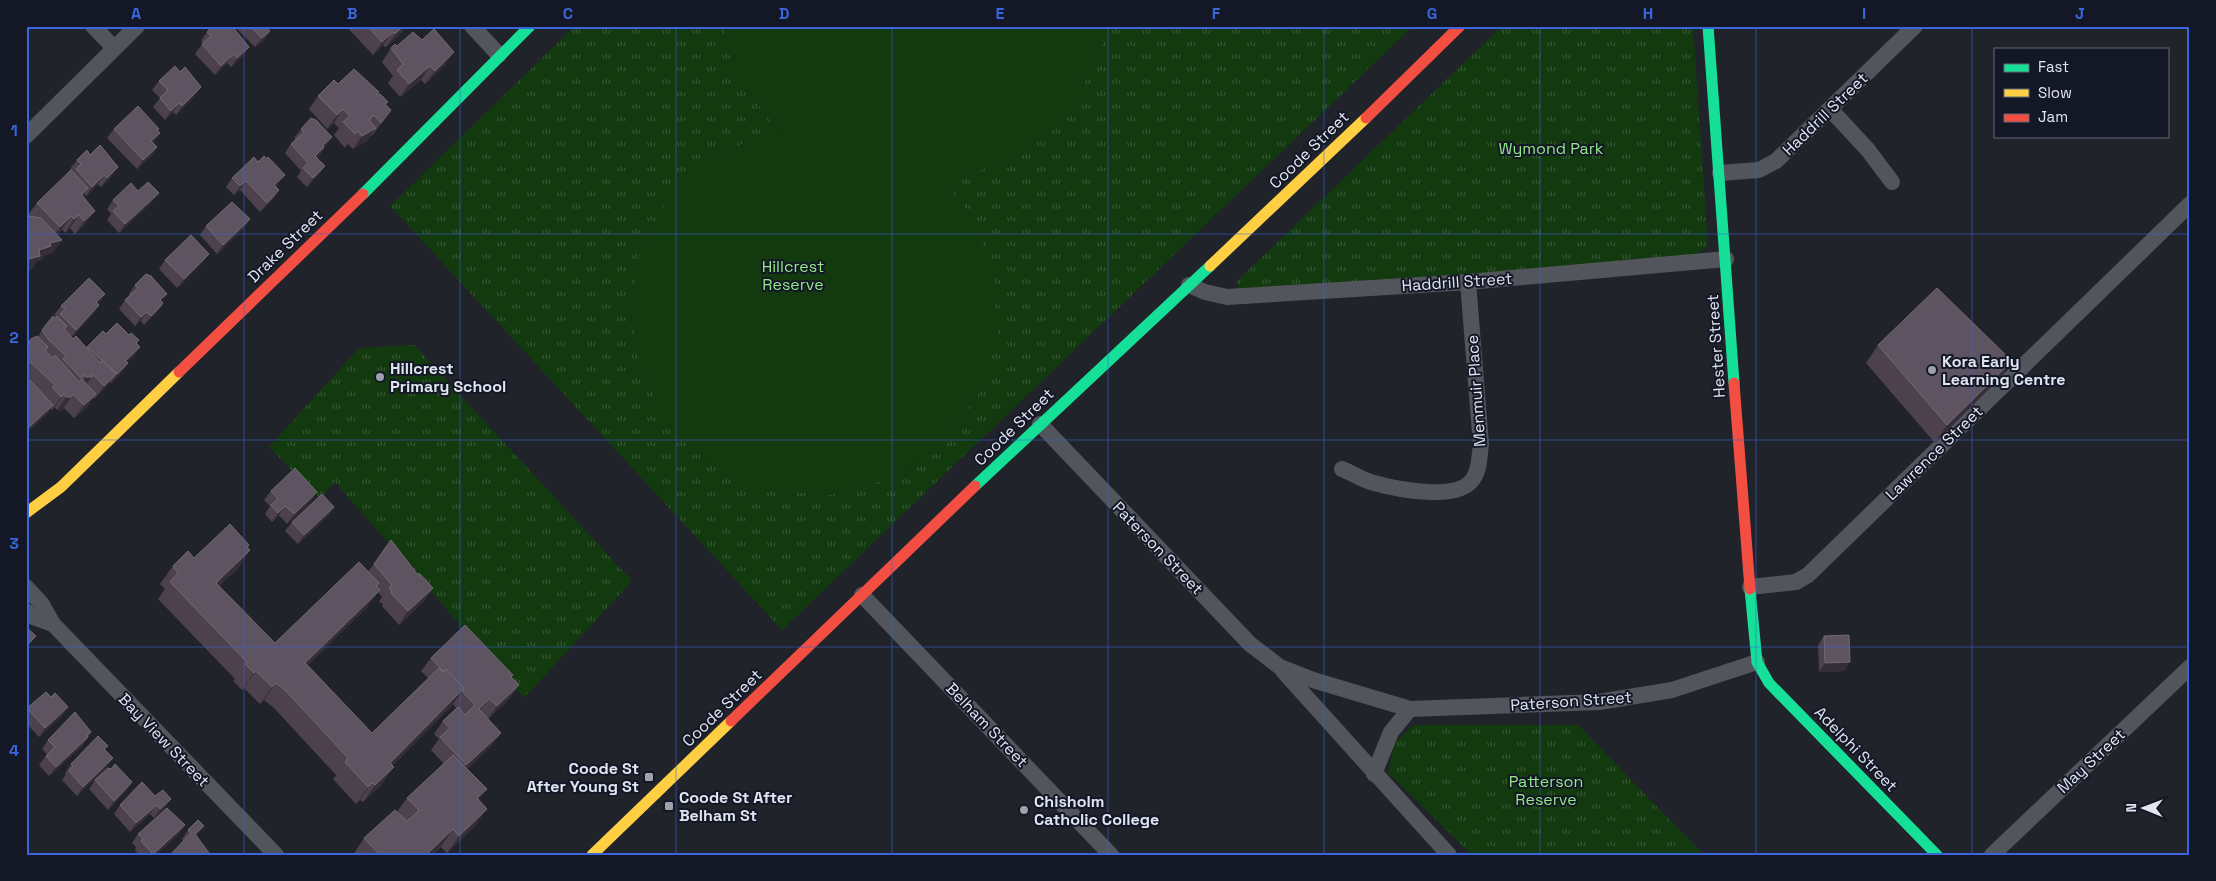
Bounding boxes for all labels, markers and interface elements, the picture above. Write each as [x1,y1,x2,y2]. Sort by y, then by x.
text: A [131,3,141,24]
text: B [347,3,357,24]
text: C [563,3,573,24]
text: D [779,3,789,24]
text: E [996,3,1005,24]
text: F [1212,3,1221,24]
text: G [1427,3,1437,24]
text: H [1643,3,1653,24]
text: I [1862,3,1866,24]
text: J [2075,3,2085,24]
legend [1994,48,2168,138]
text: Fast [2038,57,2069,76]
street label: Haddrill Street [1778,68,1872,160]
text: Slow [2038,83,2072,102]
street label: Coode Street [1265,107,1353,193]
text: Jam [2038,107,2068,126]
text: 1 [10,120,18,141]
park label: Wymond Park [1499,138,1604,159]
street label: Drake Street [243,205,327,287]
park label: Hillcrest Reserve [762,256,824,295]
street label: Haddrill Street [1401,268,1513,296]
street label: Hester Street [1702,293,1730,399]
text: 2 [9,327,19,348]
street label: Menmuir Place [1462,334,1490,448]
place label: Kora Early Learning Centre [1942,351,2065,390]
place label: Hillcrest Primary School [390,358,506,397]
marker: Kora Early Learning Centre [1926,364,1938,376]
marker: Hillcrest Primary School [374,371,386,383]
street label: Coode Street [970,384,1058,470]
street label: Lawrence Street [1881,401,1987,505]
street label: Paterson Street [1108,497,1208,599]
text: 3 [9,533,19,554]
street label: Coode Street [678,665,766,751]
street label: Belham Street [941,678,1033,772]
street label: Paterson Street [1510,686,1632,716]
street label: Bay View Street [114,689,214,791]
street label: Adelphi Street [1810,702,1902,796]
street label: May Street [2053,724,2129,798]
text: 4 [9,740,19,761]
place label: Coode St After Young St [527,758,639,797]
marker: Coode St After Young St [643,771,655,783]
park label: Patterson Reserve [1509,771,1583,810]
north arrow [2118,784,2168,834]
place label: Coode St After Belham St [679,787,792,826]
place label: Chisholm Catholic College [1034,791,1159,830]
marker: Coode St After Belham St [663,800,675,812]
text: N [2122,803,2140,813]
marker: Chisholm Catholic College [1018,804,1030,816]

